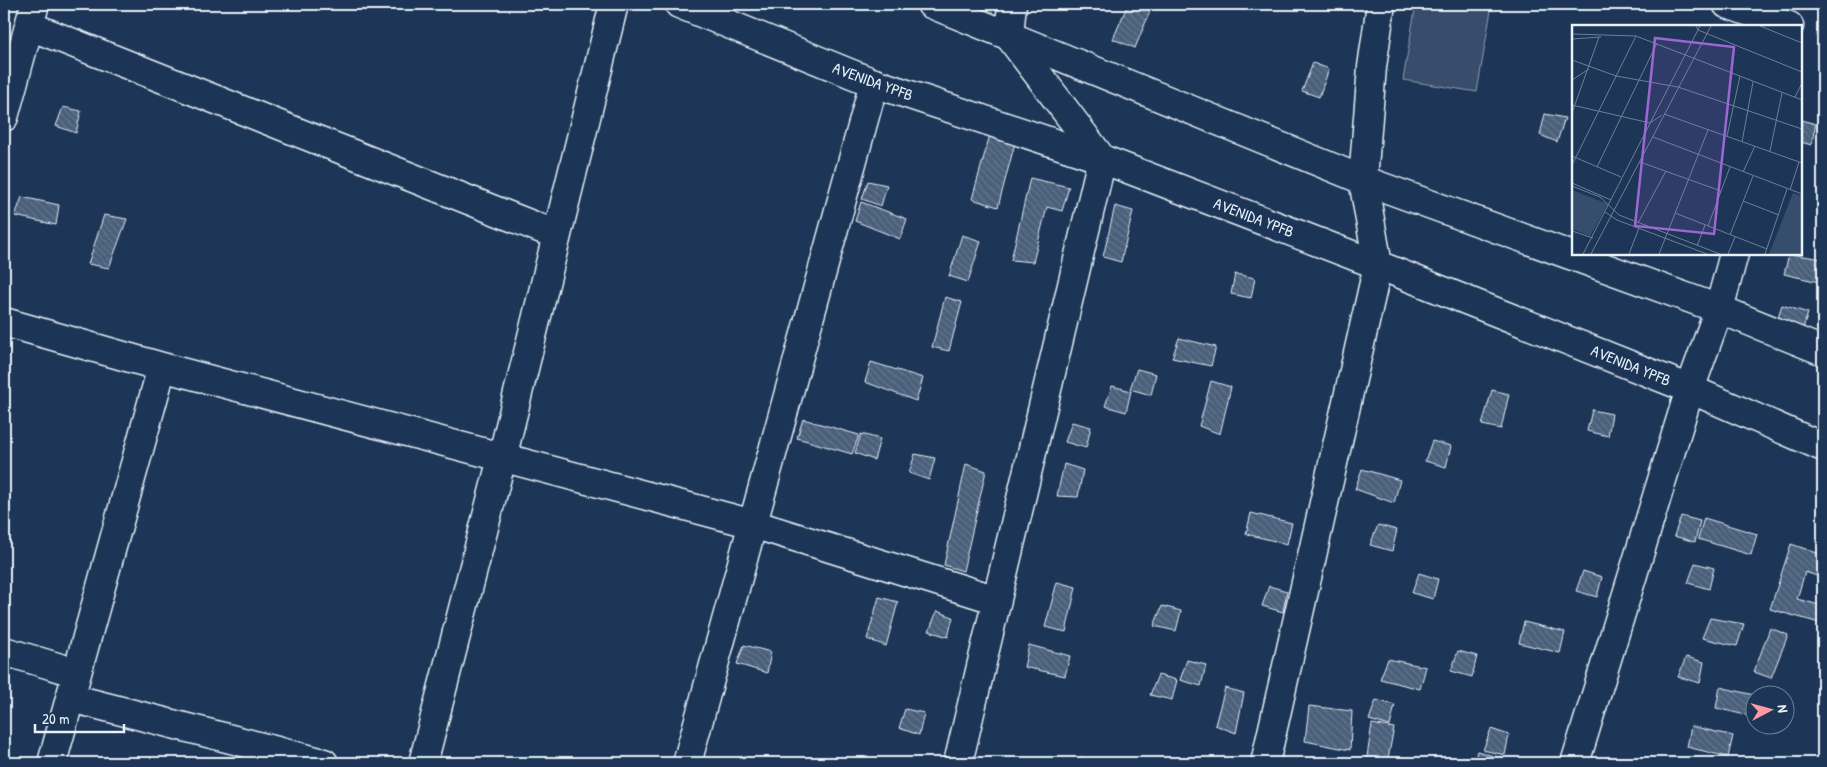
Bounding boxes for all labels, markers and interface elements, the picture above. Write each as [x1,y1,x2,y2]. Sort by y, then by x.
inset map [1572,25,1802,255]
street label: AVENIDA YPFB [830,56,916,106]
street label: AVENIDA YPFB [1211,192,1297,242]
street label: AVENIDA YPFB [1588,339,1674,391]
north arrow [1744,684,1794,734]
scale bar [35,702,124,734]
text: N [1774,704,1793,714]
text: 20 m [42,708,69,729]

